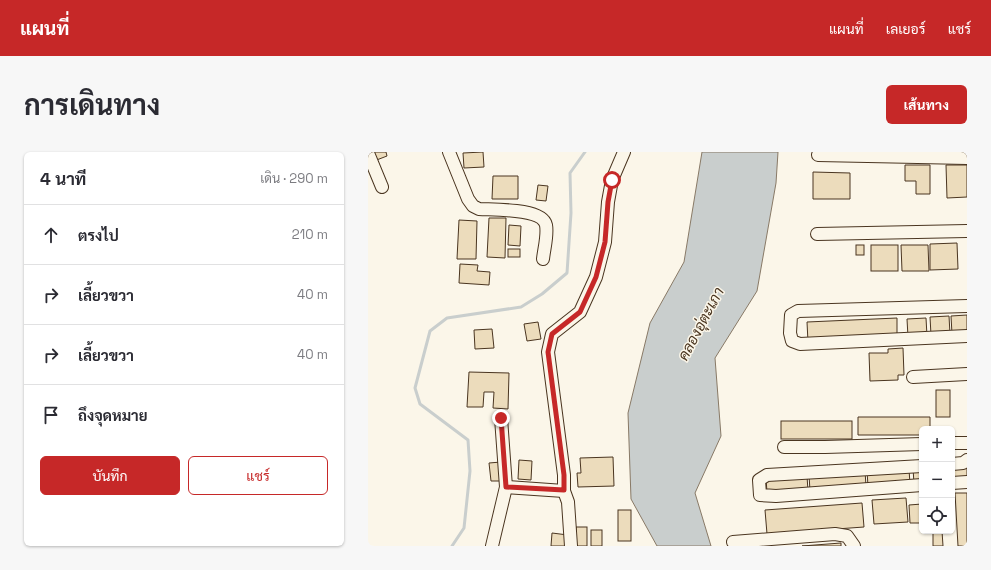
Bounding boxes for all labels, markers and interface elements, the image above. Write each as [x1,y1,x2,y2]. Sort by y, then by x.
text: แผนที่ [20,16,69,41]
text: แผนที่ [829,20,864,38]
text: เลเยอร์ [886,20,926,38]
text: แชร์ [948,20,971,38]
button: เส้นทาง [886,85,967,124]
text: การเดินทาง [24,87,160,123]
text: 4 นาที [40,168,86,190]
text: เดิน · 290 m [260,170,328,187]
route start [603,171,621,189]
icon: ahead [40,224,62,246]
text: ตรงไป [78,226,119,245]
text: 210 m [292,226,328,243]
icon: right [40,284,62,306]
water label: คลองอุ่ตะเภา [673,284,730,365]
text: เลี้ยวขวา [78,286,134,305]
text: 40 m [297,286,328,303]
icon: right [40,344,62,366]
text: เลี้ยวขวา [78,346,134,365]
text: 40 m [297,346,328,363]
icon: arrive [40,404,62,426]
text: ถึงจุดหมาย [78,406,148,425]
route end [492,409,510,427]
map controls [919,426,955,534]
button: + [919,426,955,462]
button: บันทึก [40,456,180,495]
button: แชร์ [188,456,328,495]
button: − [919,462,955,498]
button: locate [919,498,955,534]

